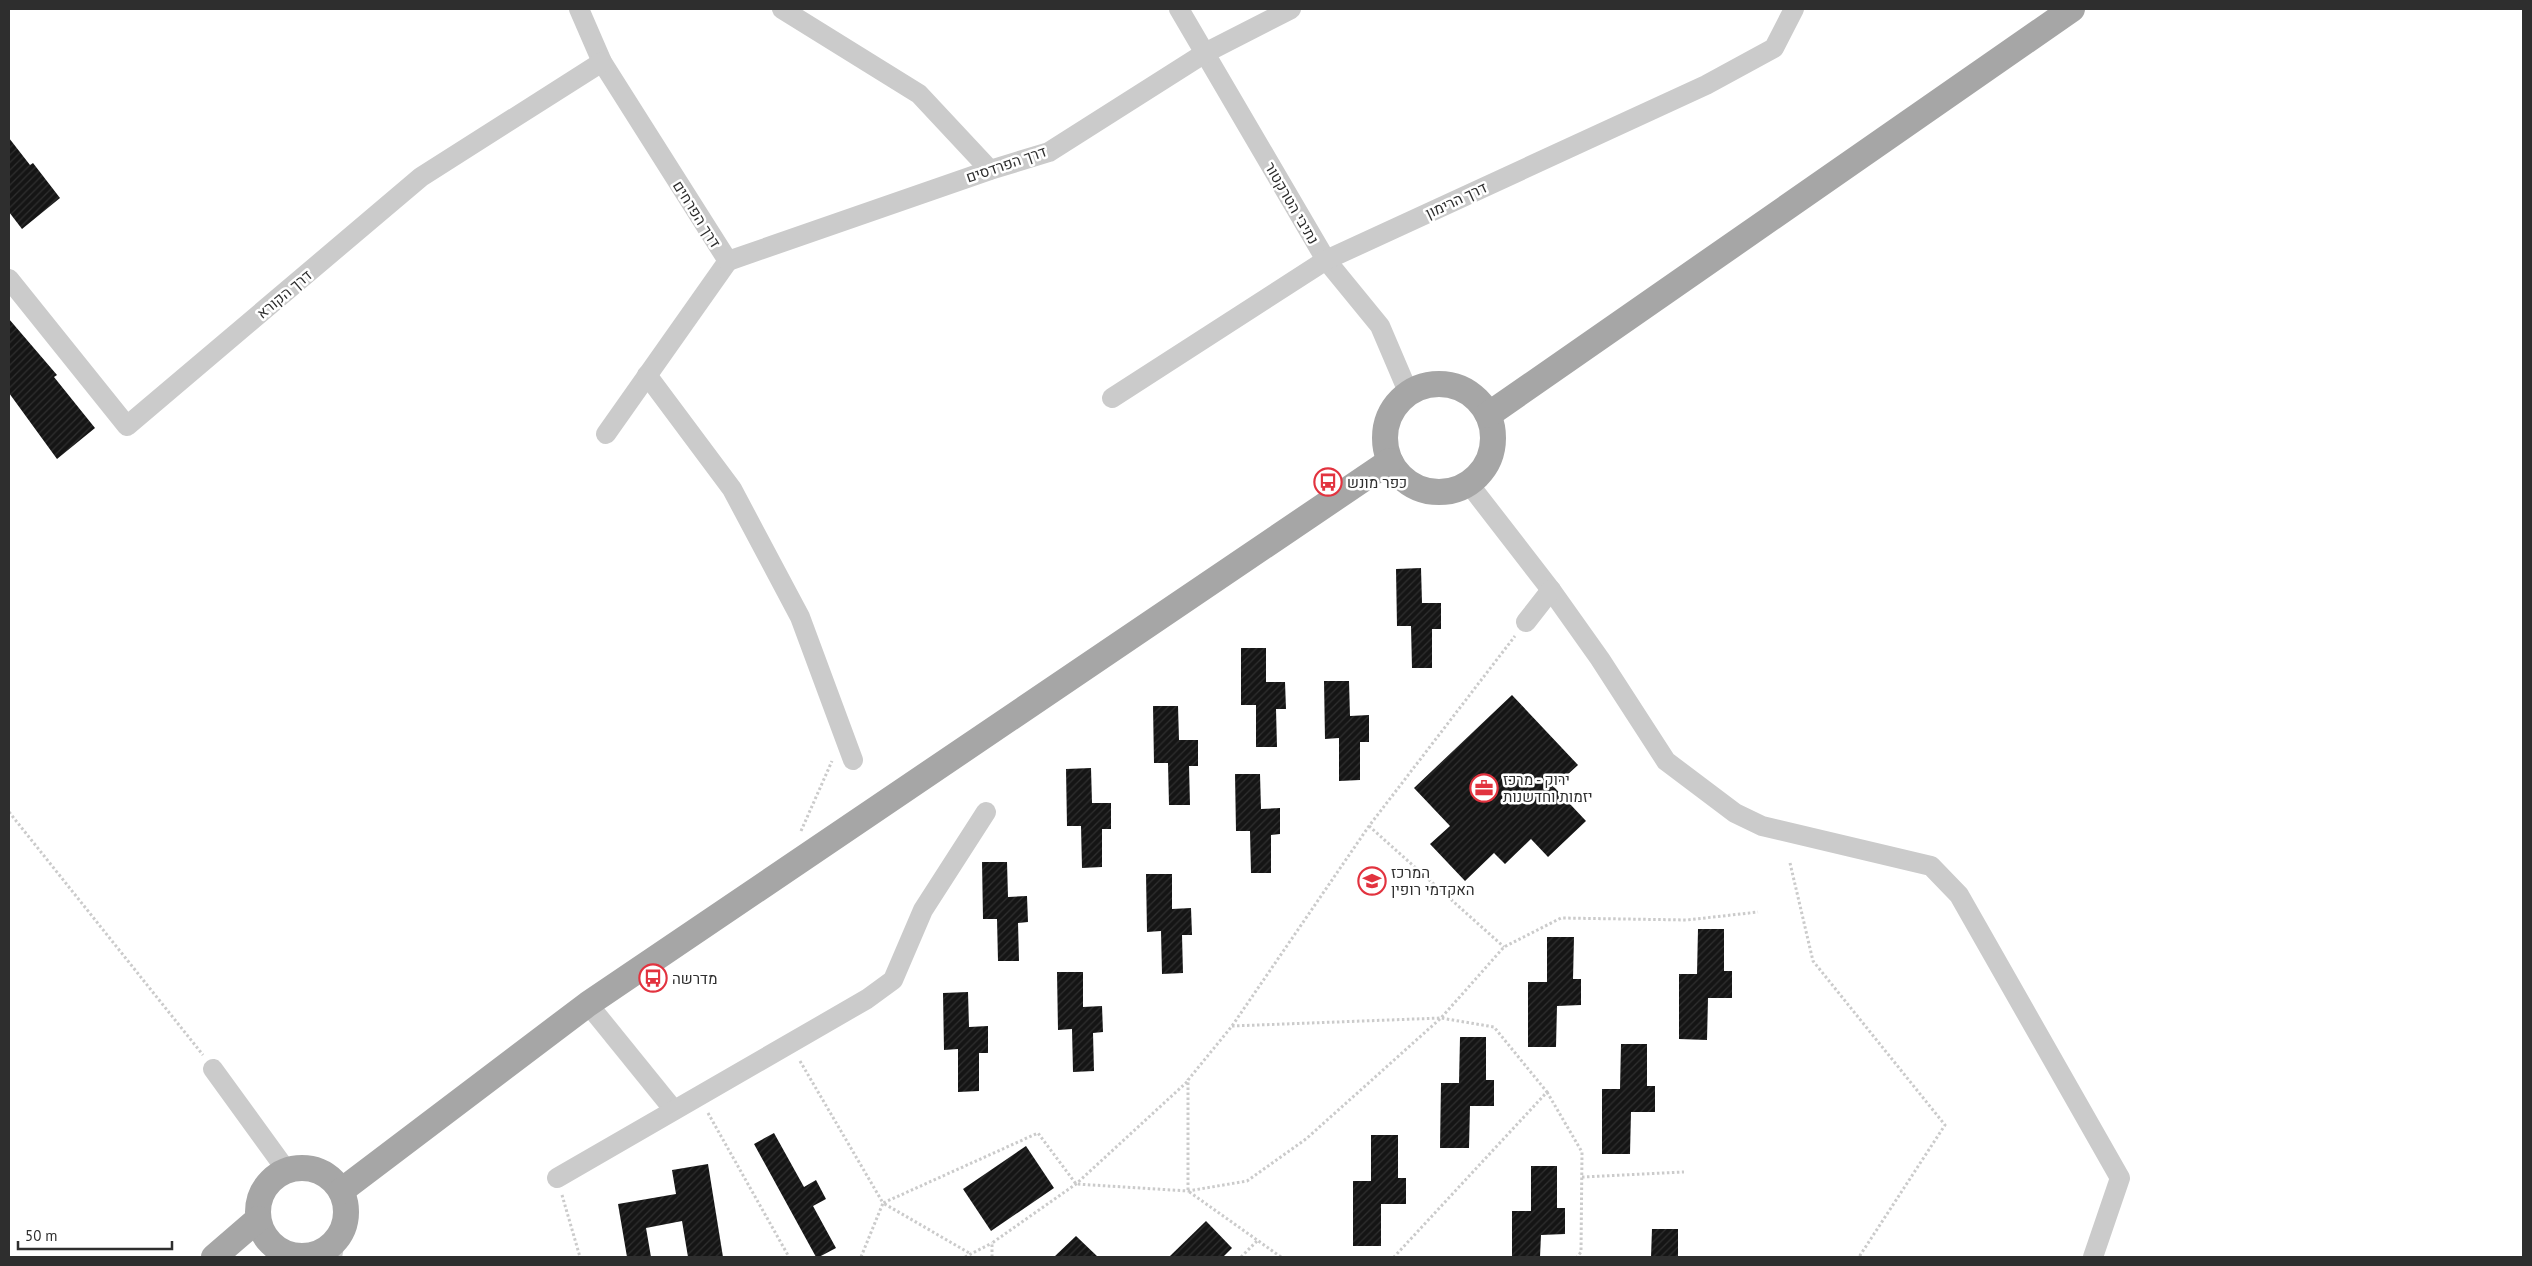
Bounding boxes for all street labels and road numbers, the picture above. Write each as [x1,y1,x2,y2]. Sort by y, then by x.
street label: דרך הפרדסים [963,141,1049,187]
street label: נתיבי הטרקטור [1261,159,1323,247]
street label: דרך הפרחים [669,177,725,251]
street label: דרך הרימון [1422,177,1490,222]
street label: דרך הקורא [253,265,316,323]

